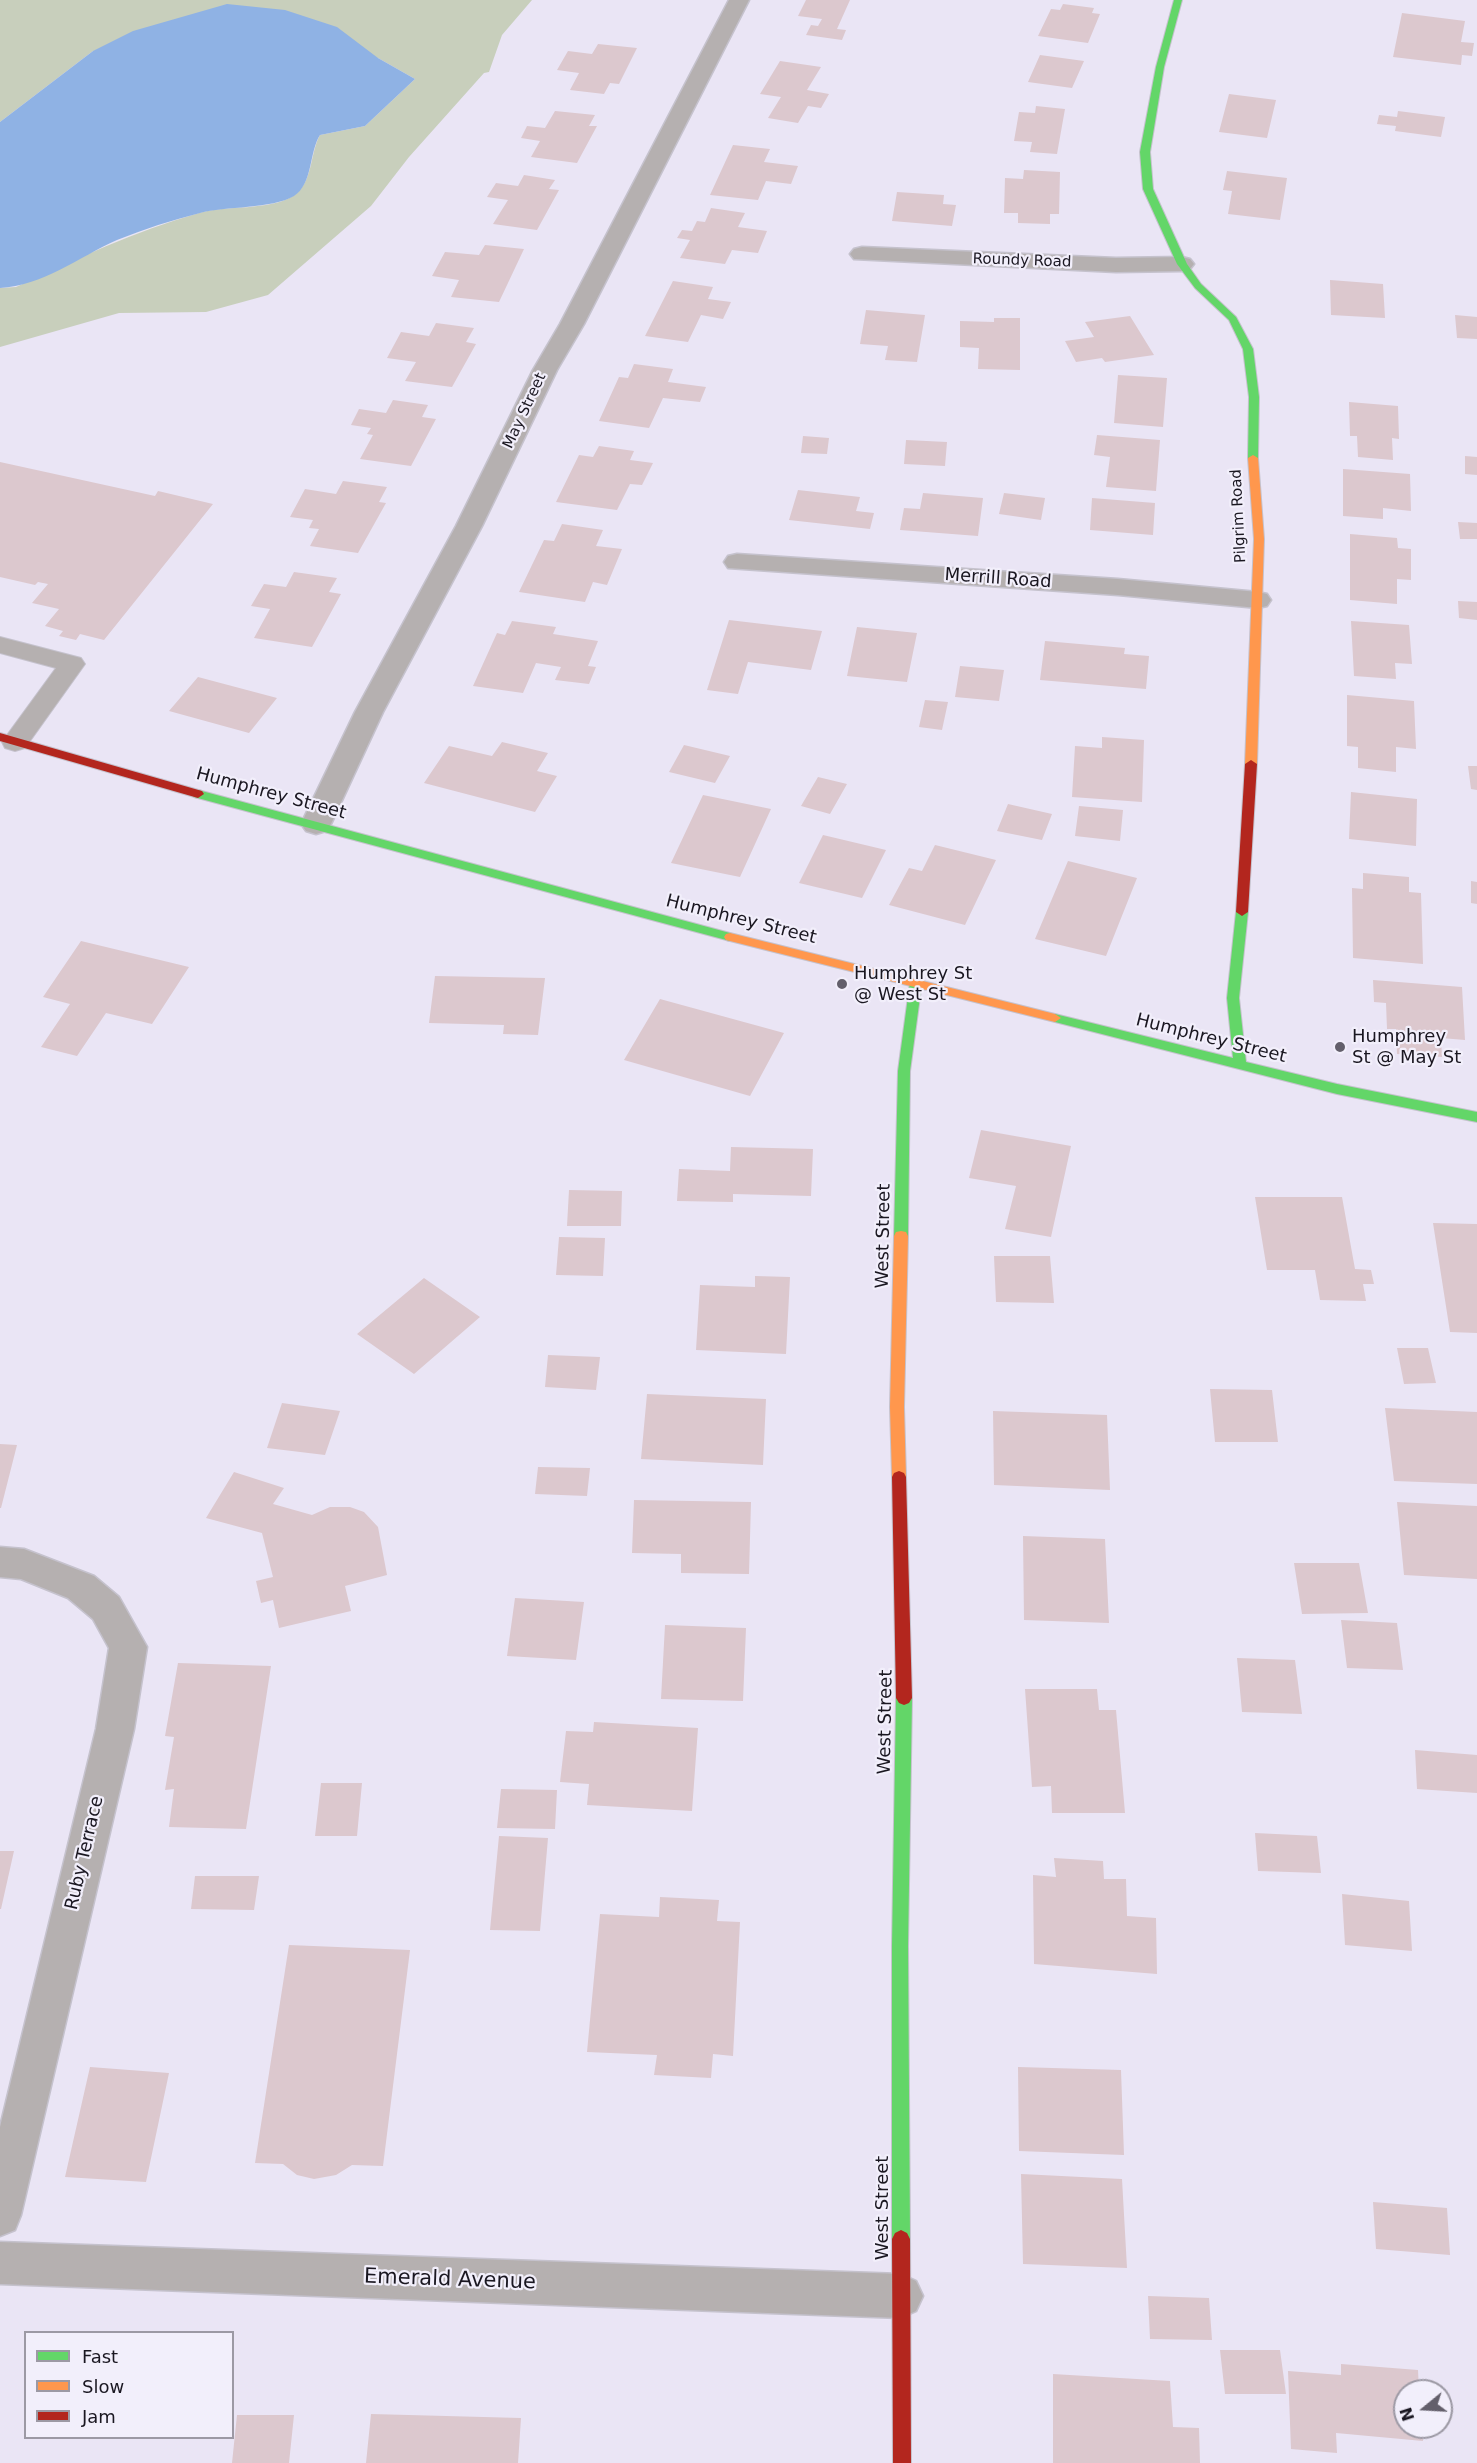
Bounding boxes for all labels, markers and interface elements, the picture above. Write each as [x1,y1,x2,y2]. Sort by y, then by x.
street label: Roundy Road [972,250,1072,272]
street label: May Street [500,370,550,452]
street label: Pilgrim Road [1228,469,1250,563]
street label: Merrill Road [944,564,1052,594]
street label: Humphrey Street [194,764,348,824]
street label: Humphrey Street [663,891,819,949]
place label: Humphrey St @ West St [854,963,972,1006]
marker: Humphrey St @ West St [835,977,849,991]
street label: Humphrey Street [1133,1010,1289,1068]
place label: Humphrey St @ May St [1352,1026,1461,1068]
marker: Humphrey St @ May St [1333,1040,1347,1054]
street label: West Street [872,1183,896,1289]
street label: West Street [874,1669,898,1775]
street label: Ruby Terrace [61,1794,109,1912]
street label: West Street [872,2156,894,2260]
street label: Emerald Avenue [364,2264,536,2296]
legend [24,2331,234,2439]
text: Fast [82,2346,118,2367]
text: Slow [82,2376,124,2397]
north arrow [1393,2379,1453,2439]
text: N [1396,2405,1418,2423]
text: Jam [82,2406,116,2427]

